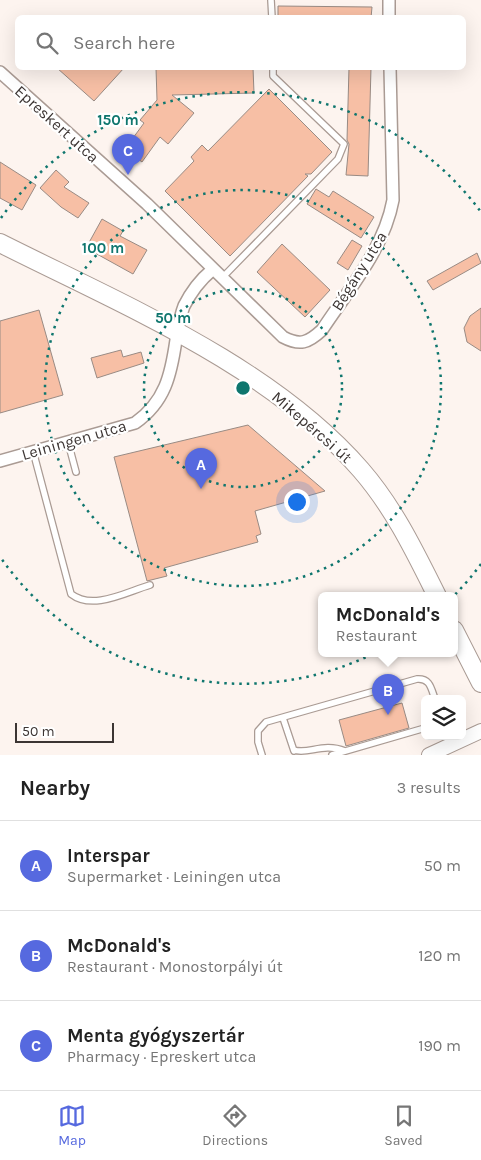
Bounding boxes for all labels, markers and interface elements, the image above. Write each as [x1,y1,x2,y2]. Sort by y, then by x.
search box [15,15,466,70]
icon: search [33,29,61,57]
text: Search here [73,32,175,54]
street label: Epreskert utca [11,81,103,167]
text: 150 m [97,111,139,129]
pin: C [112,134,144,175]
street label: Bégány utca [327,228,391,314]
text: 100 m [82,239,124,257]
text: 50 m [155,309,191,327]
centre of rings [234,379,252,397]
street label: Mikepércsi út [268,387,356,467]
street label: Leiningen utca [19,416,129,464]
pin: A [185,448,217,489]
your location [284,489,310,515]
popup [318,592,458,657]
text: McDonald's [336,604,440,626]
text: Restaurant [336,626,417,645]
pin: B [372,674,404,715]
map controls [421,695,466,740]
button: layers [421,695,466,740]
scale bar [15,720,114,743]
text: 50 m [22,723,55,740]
text: Nearby [20,776,90,800]
text: 3 results [397,778,461,797]
text: Interspar [67,845,150,867]
text: A [31,856,41,875]
text: 50 m [424,856,461,875]
text: Supermarket · Leiningen utca [67,867,281,886]
text: McDonald's [67,935,171,957]
text: B [31,946,41,965]
text: 120 m [418,946,461,965]
text: Restaurant · Monostorpályi út [67,957,283,976]
text: Menta gyógyszertár [67,1025,244,1047]
text: C [31,1036,41,1055]
text: 190 m [418,1036,461,1055]
text: Pharmacy · Epreskert utca [67,1047,256,1066]
tab: Map [58,1102,86,1149]
tab: Directions [202,1102,268,1149]
tab: Saved [384,1102,423,1149]

